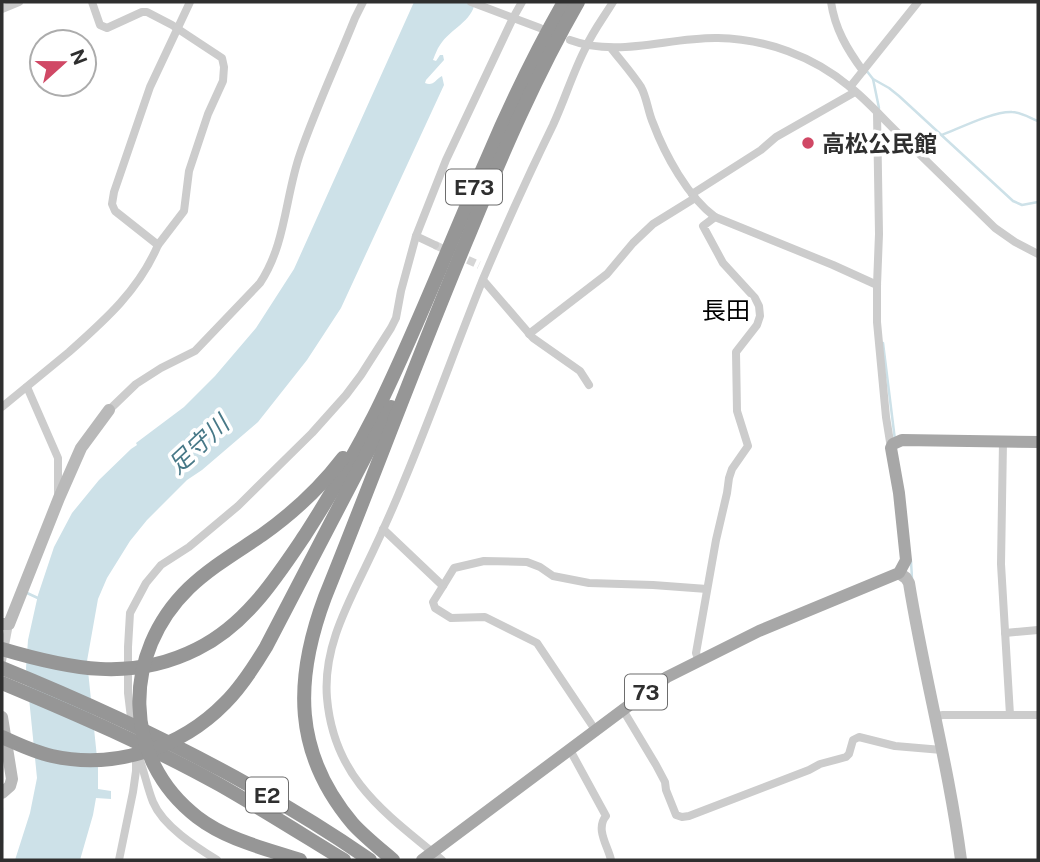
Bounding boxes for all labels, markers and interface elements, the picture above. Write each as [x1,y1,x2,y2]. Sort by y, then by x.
north arrow [28,28,98,98]
text: N [66,46,92,68]
place label: 高松公民館 [822,130,937,157]
marker: 高松公民館 [800,135,816,151]
road number: E73 [446,170,502,204]
district label: 長田 [702,296,750,324]
water label: 足守川 [162,407,236,479]
road number: 73 [625,674,667,710]
road number: E2 [246,778,288,812]

